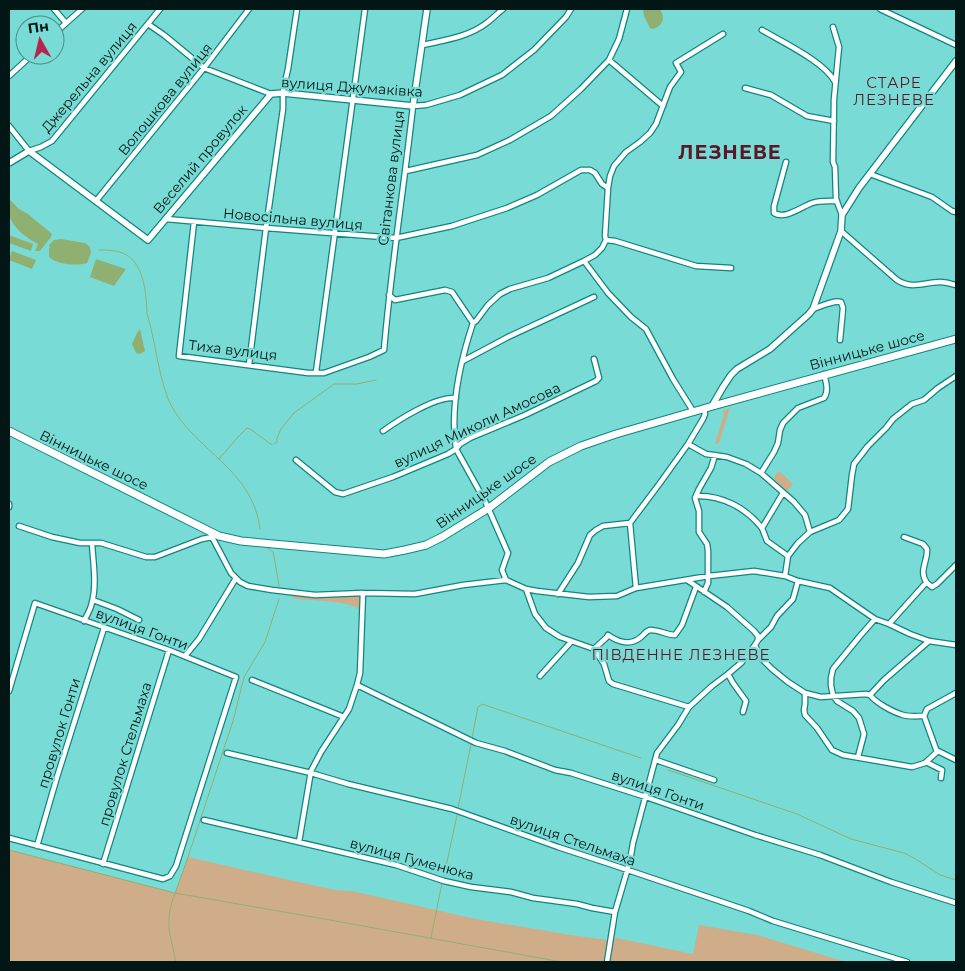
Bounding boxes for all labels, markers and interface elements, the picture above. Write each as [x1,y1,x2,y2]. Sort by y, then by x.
north arrow [15,15,65,65]
text: Пн [26,17,50,38]
street label: Джерельна вулиця [37,18,141,136]
street label: Волошкова вулиця [114,39,216,159]
street label: вулиця Джумаківка [281,73,423,101]
district label: СТАРЕ ЛЕЗНЕВЕ [853,73,935,109]
street label: Веселий провулок [149,101,251,217]
street label: Світанкова вулиця [374,109,408,247]
district label: ЛЕЗНЕВЕ [678,141,782,164]
street label: Новосільна вулиця [222,204,364,234]
street label: Вінницьке шосе [807,326,927,374]
street label: Тиха вулиця [188,336,278,364]
street label: вулиця Миколи Амосова [391,378,563,472]
street label: Вінницьке шосе [37,426,151,494]
street label: Вінницьке шосе [432,450,540,532]
street label: вулиця Гонти [93,604,191,654]
district label: ПІВДЕННЕ ЛЕЗНЕВЕ [591,645,771,664]
street label: провулок Гонти [34,676,84,790]
street label: провулок Стельмаха [95,680,155,828]
street label: вулиця Гонти [609,766,707,814]
street label: вулиця Стельмаха [508,810,638,870]
street label: вулиця Гуменюка [348,834,476,884]

